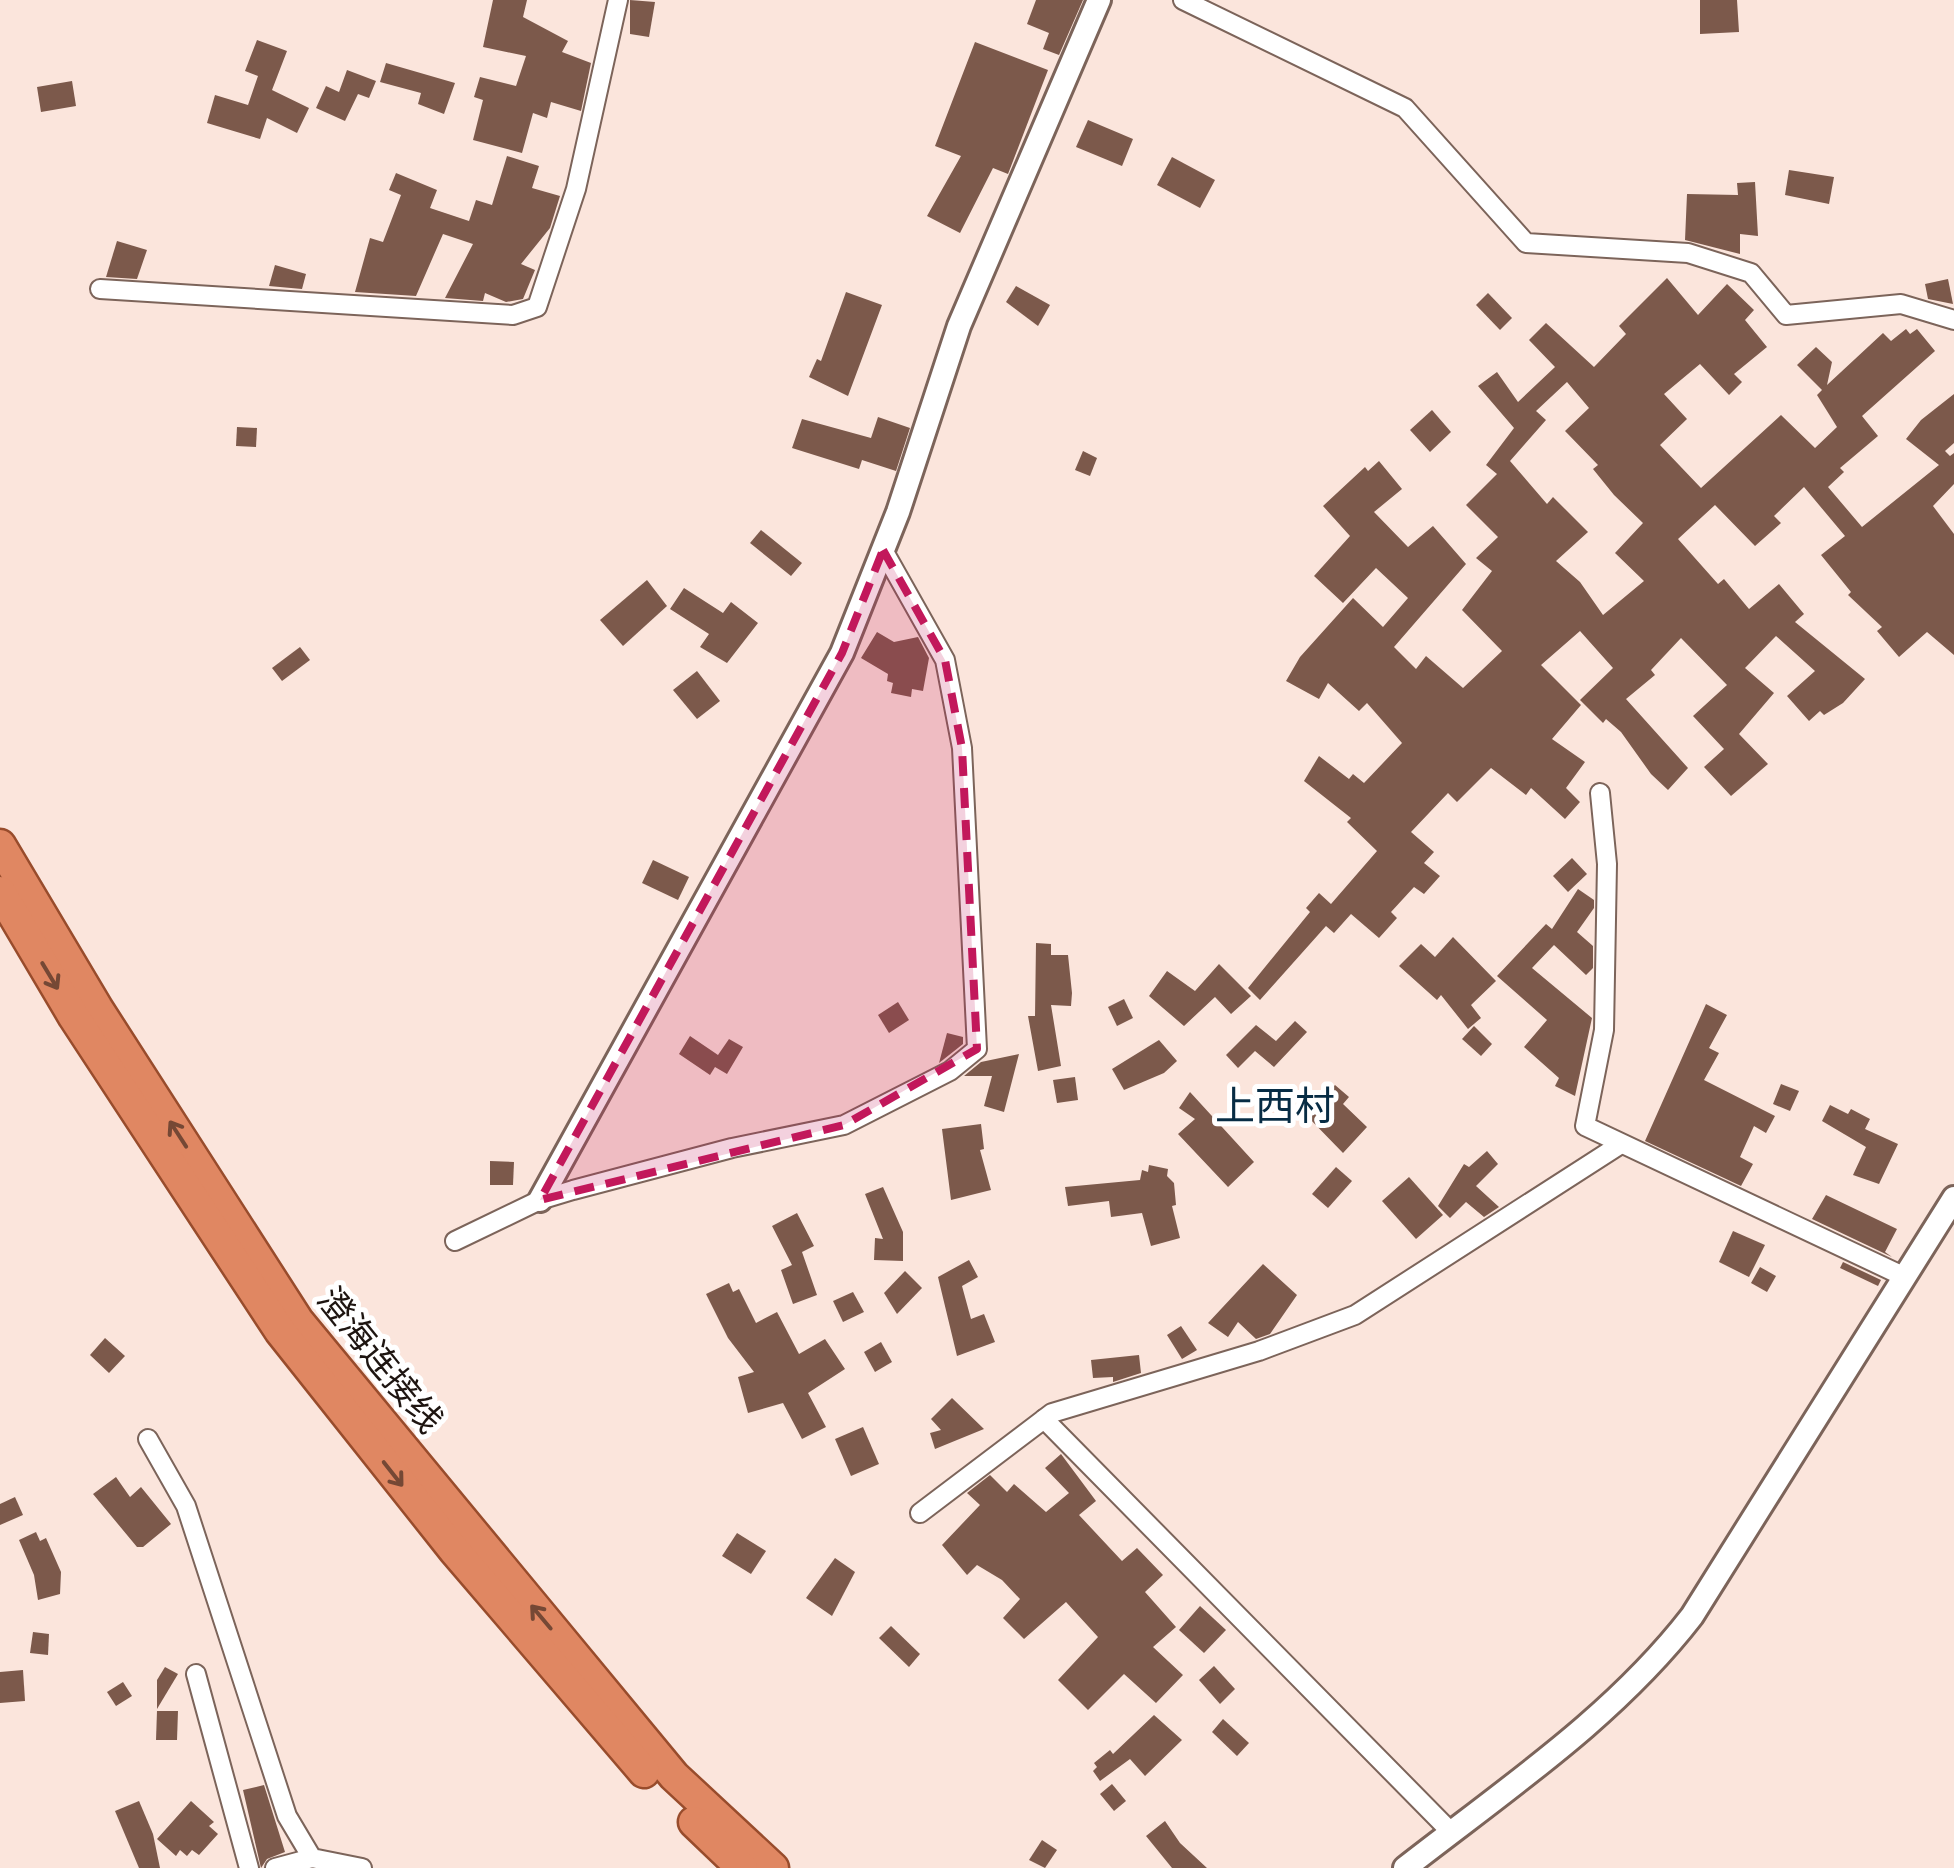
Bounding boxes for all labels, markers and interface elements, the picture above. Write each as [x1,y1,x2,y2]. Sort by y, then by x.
one-way arrow [40,961,60,991]
district label: 上西村 [1215,1081,1335,1129]
one-way arrow [167,1121,188,1149]
street label: 澄海连接线 [310,1278,453,1440]
one-way arrow [382,1460,404,1486]
one-way arrow [531,1604,553,1630]

